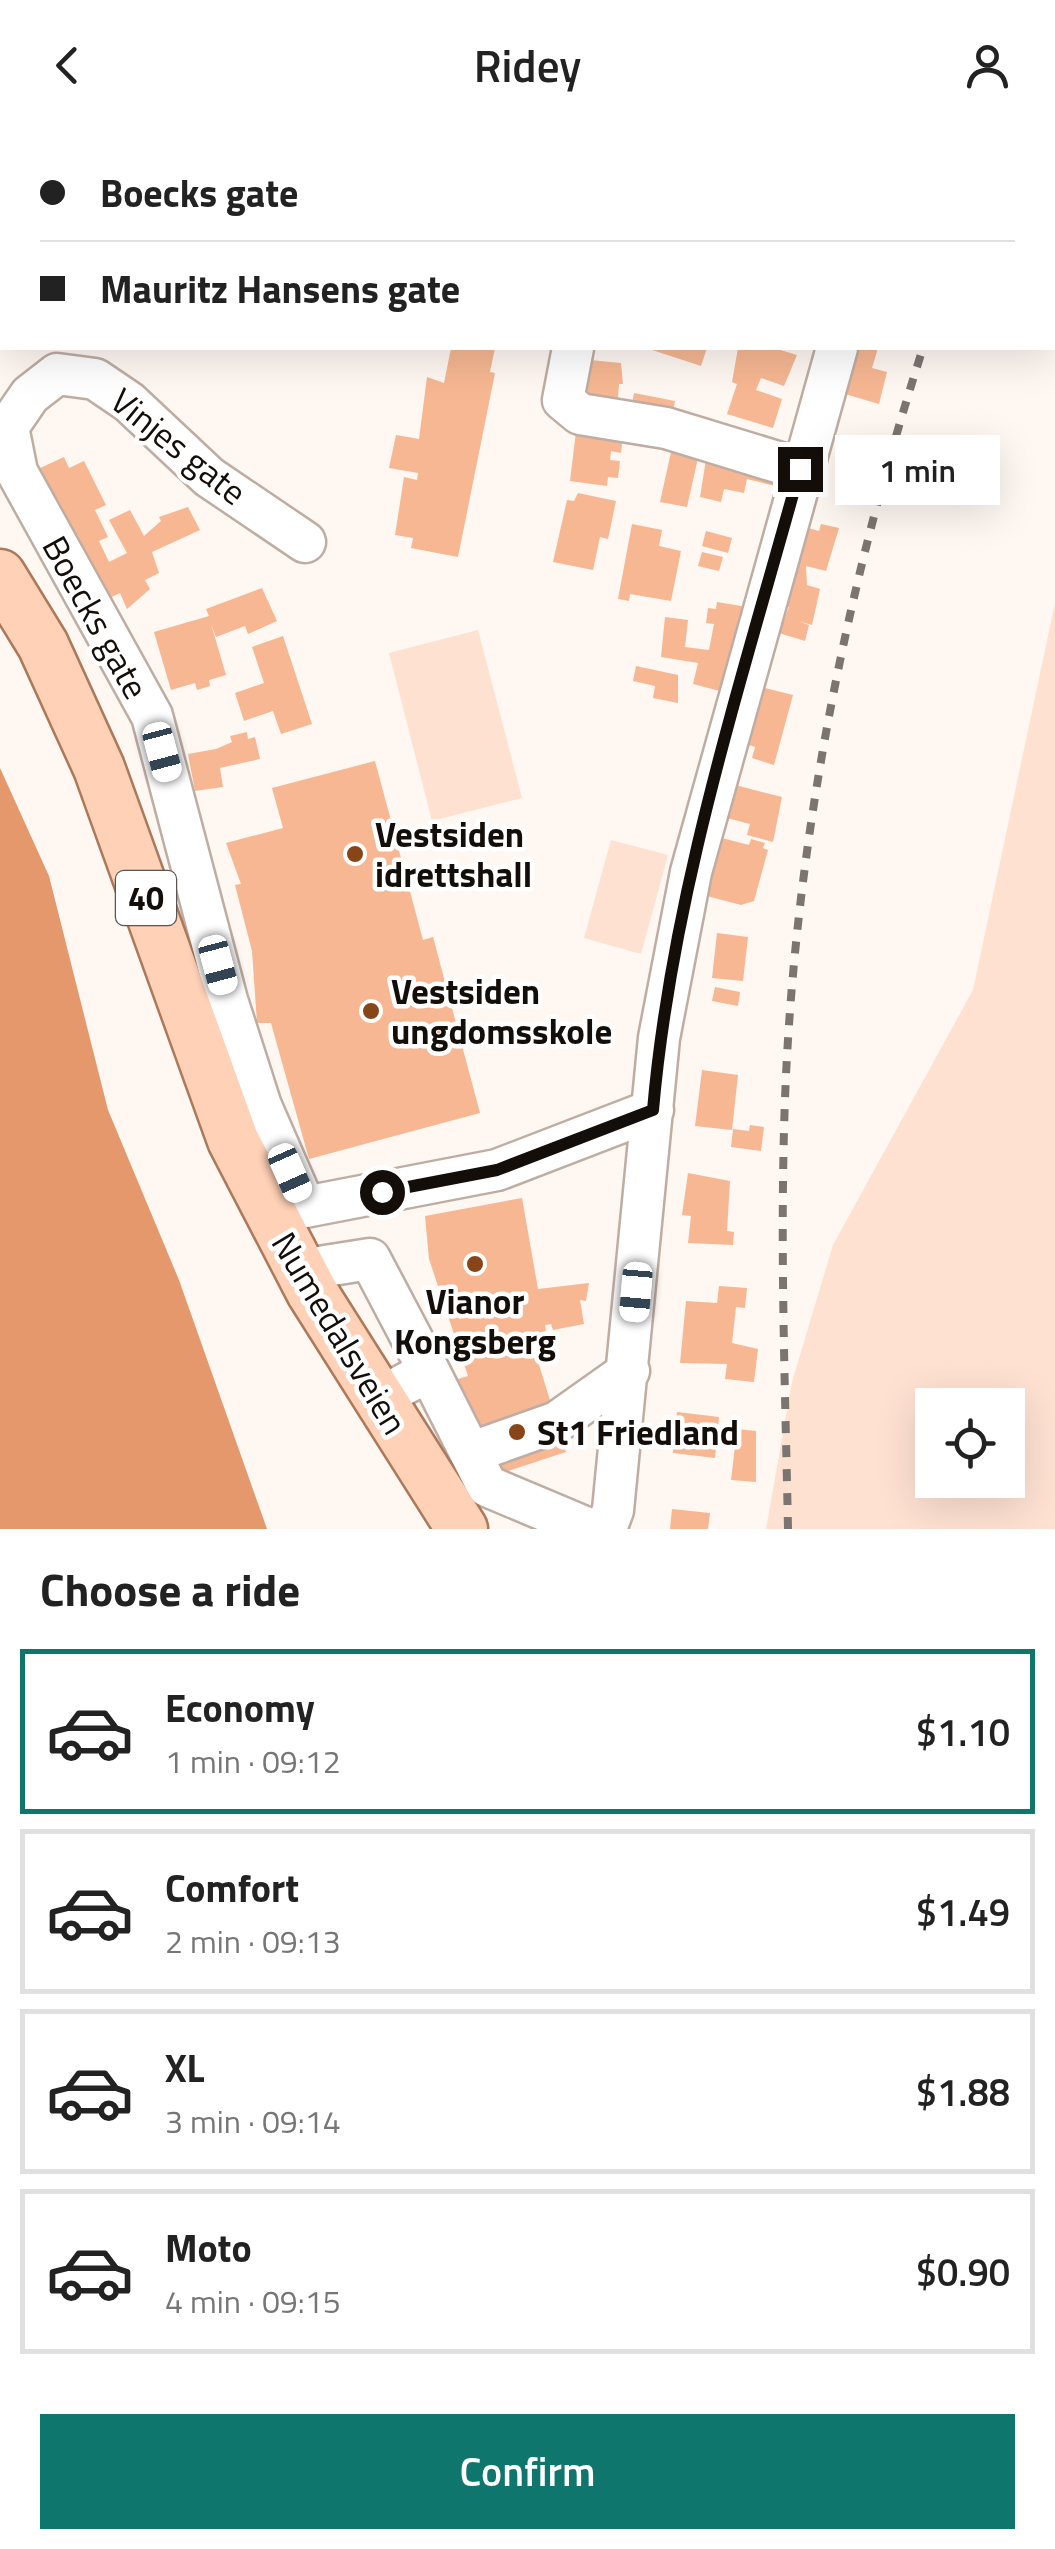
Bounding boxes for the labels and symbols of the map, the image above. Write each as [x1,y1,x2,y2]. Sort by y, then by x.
street label: Vinjes gate [99,374,259,518]
callout: 1 min [835,434,1000,504]
route end [778,447,823,492]
street label: Boecks gate [29,526,163,708]
car [140,719,184,785]
place label: Vestsiden idrettshall [375,807,532,901]
marker: Vestsiden idrettshall [344,843,366,865]
road number: 40 [116,871,176,925]
car [196,932,240,998]
place label: Vestsiden ungdomsskole [391,964,612,1058]
marker: Vestsiden ungdomsskole [360,1000,382,1022]
car [264,1139,316,1207]
route start [360,1170,405,1215]
street label: Numedalsveien [258,1222,422,1444]
marker: Vianor Kongsberg [464,1253,486,1275]
car [618,1261,654,1323]
place label: Vianor Kongsberg [394,1274,556,1368]
place label: St1 Friedland [537,1405,739,1459]
marker: St1 Friedland [506,1421,528,1443]

